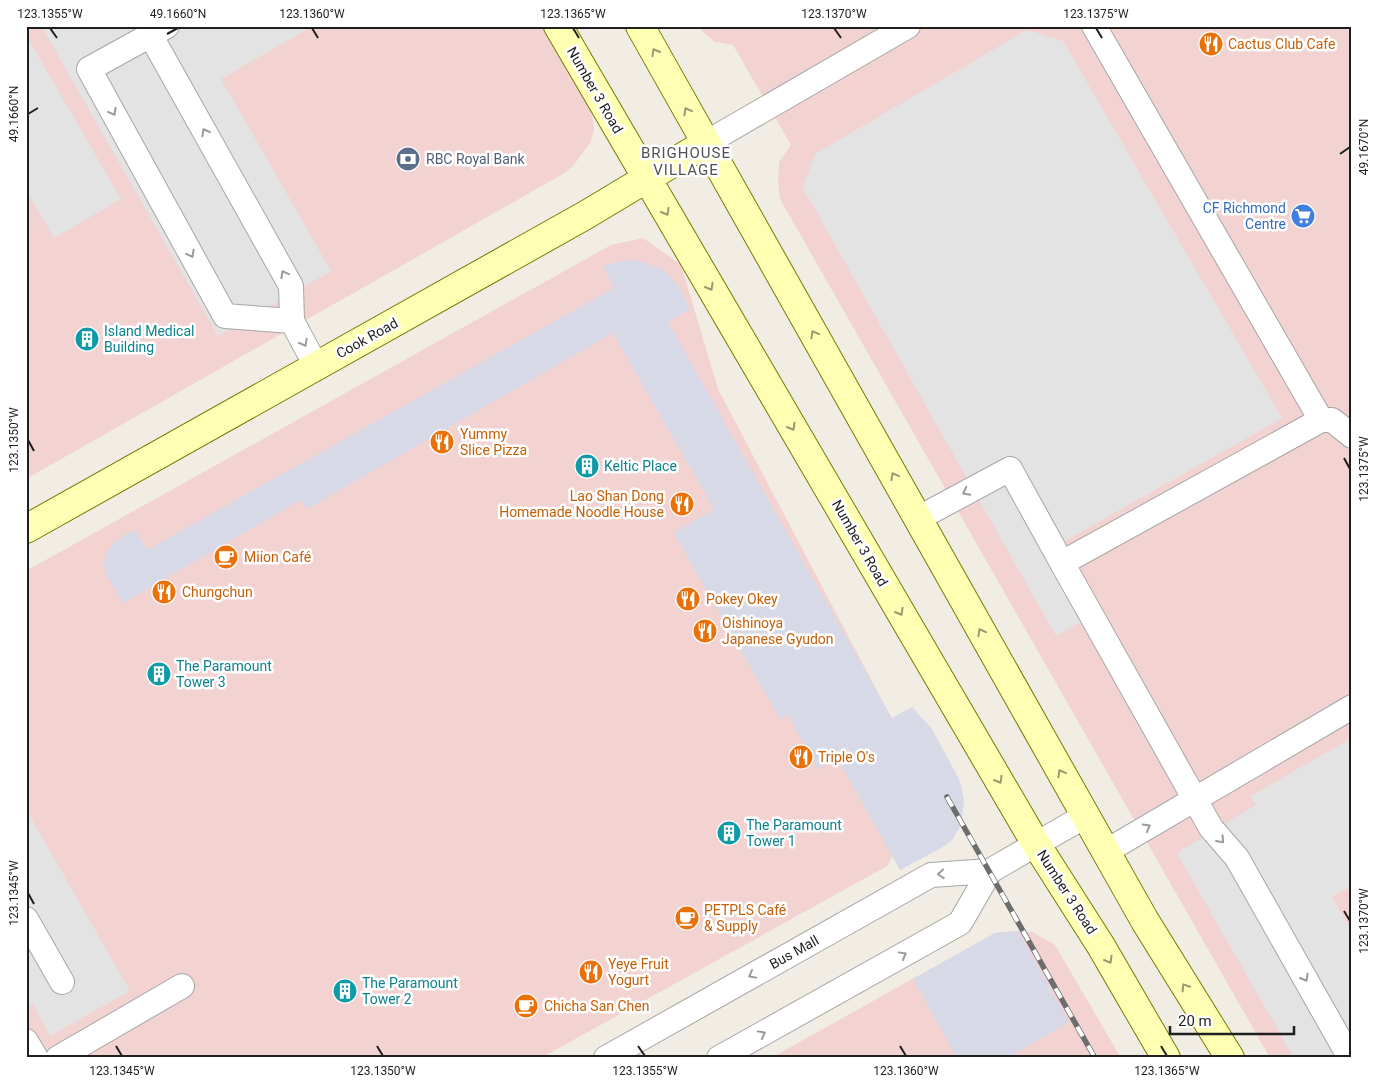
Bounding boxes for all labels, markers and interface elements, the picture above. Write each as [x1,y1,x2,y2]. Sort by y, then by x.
text: 123.1355°W [17,7,83,21]
text: 49.1660°N [150,7,206,21]
text: 123.1360°W [279,7,345,21]
text: 123.1365°W [540,7,606,21]
text: 123.1370°W [801,7,867,21]
text: 123.1375°W [1063,7,1129,21]
restaurant icon: Cactus Club Cafe [1198,31,1224,57]
place label: Cactus Club Cafe [1228,36,1335,52]
street label: Number 3 Road [564,44,626,136]
one-way arrow [651,49,661,58]
text: 49.1660°N [7,86,21,142]
one-way arrow [107,106,117,115]
one-way arrow [684,107,694,116]
text: 49.1670°N [1357,119,1371,175]
one-way arrow [201,129,211,138]
district label: BRIGHOUSE VILLAGE [641,144,731,179]
bank icon: RBC Royal Bank [395,146,421,172]
place label: RBC Royal Bank [426,151,526,167]
place label: CF Richmond Centre [1203,200,1286,232]
supermarket icon: CF Richmond Centre [1290,203,1316,229]
one-way arrow [659,206,669,215]
one-way arrow [185,249,195,258]
one-way arrow [281,270,291,279]
one-way arrow [703,281,713,290]
street label: Cook Road [333,315,401,361]
place label: Island Medical Building [104,323,194,355]
building icon: Island Medical Building [74,326,100,352]
one-way arrow [811,331,821,340]
one-way arrow [297,337,307,346]
text: 123.1350°W [7,407,21,473]
one-way arrow [785,422,795,431]
place label: Yummy Slice Pizza [460,426,527,458]
restaurant icon: Yummy Slice Pizza [429,429,455,455]
text: 123.1375°W [1357,436,1371,502]
building icon: Keltic Place [574,453,600,479]
place label: Keltic Place [604,458,677,474]
one-way arrow [890,472,900,481]
one-way arrow [963,486,972,496]
place label: Lao Shan Dong Homemade Noodle House [499,488,664,520]
restaurant icon: Lao Shan Dong Homemade Noodle House [669,491,695,517]
street label: Number 3 Road [829,497,891,589]
cafe icon: Miion Café [213,544,239,570]
place label: Miion Café [244,549,311,565]
restaurant icon: Chungchun [151,579,177,605]
place label: Chungchun [182,584,253,600]
restaurant icon: Pokey Okey [675,586,701,612]
place label: Pokey Okey [706,591,778,607]
one-way arrow [894,607,904,616]
place label: Oishinoya Japanese Gyudon [722,615,834,647]
restaurant icon: Oishinoya Japanese Gyudon [692,618,718,644]
one-way arrow [977,628,987,637]
place label: The Paramount Tower 3 [176,658,272,690]
building icon: The Paramount Tower 3 [146,661,172,687]
restaurant icon: Triple O's [788,744,814,770]
place label: Triple O's [818,749,875,765]
one-way arrow [1057,770,1067,779]
one-way arrow [992,774,1002,783]
place label: The Paramount Tower 1 [746,817,842,849]
building icon: The Paramount Tower 1 [716,820,742,846]
one-way arrow [1141,823,1150,833]
one-way arrow [1216,834,1225,843]
street label: Number 3 Road [1034,847,1100,937]
text: 123.1345°W [7,860,21,926]
one-way arrow [937,869,945,880]
text: 123.1370°W [1357,888,1371,954]
place label: PETPLS Café & Supply [704,902,786,934]
cafe icon: PETPLS Café & Supply [674,905,700,931]
street label: Bus Mall [767,932,821,972]
one-way arrow [898,951,907,961]
one-way arrow [1103,954,1113,963]
place label: Yeye Fruit Yogurt [608,956,669,988]
restaurant icon: Yeye Fruit Yogurt [578,959,604,985]
one-way arrow [749,969,758,979]
one-way arrow [1299,973,1309,982]
place label: The Paramount Tower 2 [362,975,458,1007]
building icon: The Paramount Tower 2 [332,978,358,1004]
one-way arrow [1182,983,1191,993]
cafe icon: Chicha San Chen [513,993,539,1019]
place label: Chicha San Chen [544,998,649,1014]
scale bar [1170,1004,1294,1036]
text: 20 m [1178,1012,1212,1030]
one-way arrow [756,1030,765,1040]
text: 123.1345°W [89,1064,155,1078]
text: 123.1350°W [350,1064,416,1078]
text: 123.1355°W [612,1064,678,1078]
text: 123.1360°W [873,1064,939,1078]
text: 123.1365°W [1134,1064,1200,1078]

